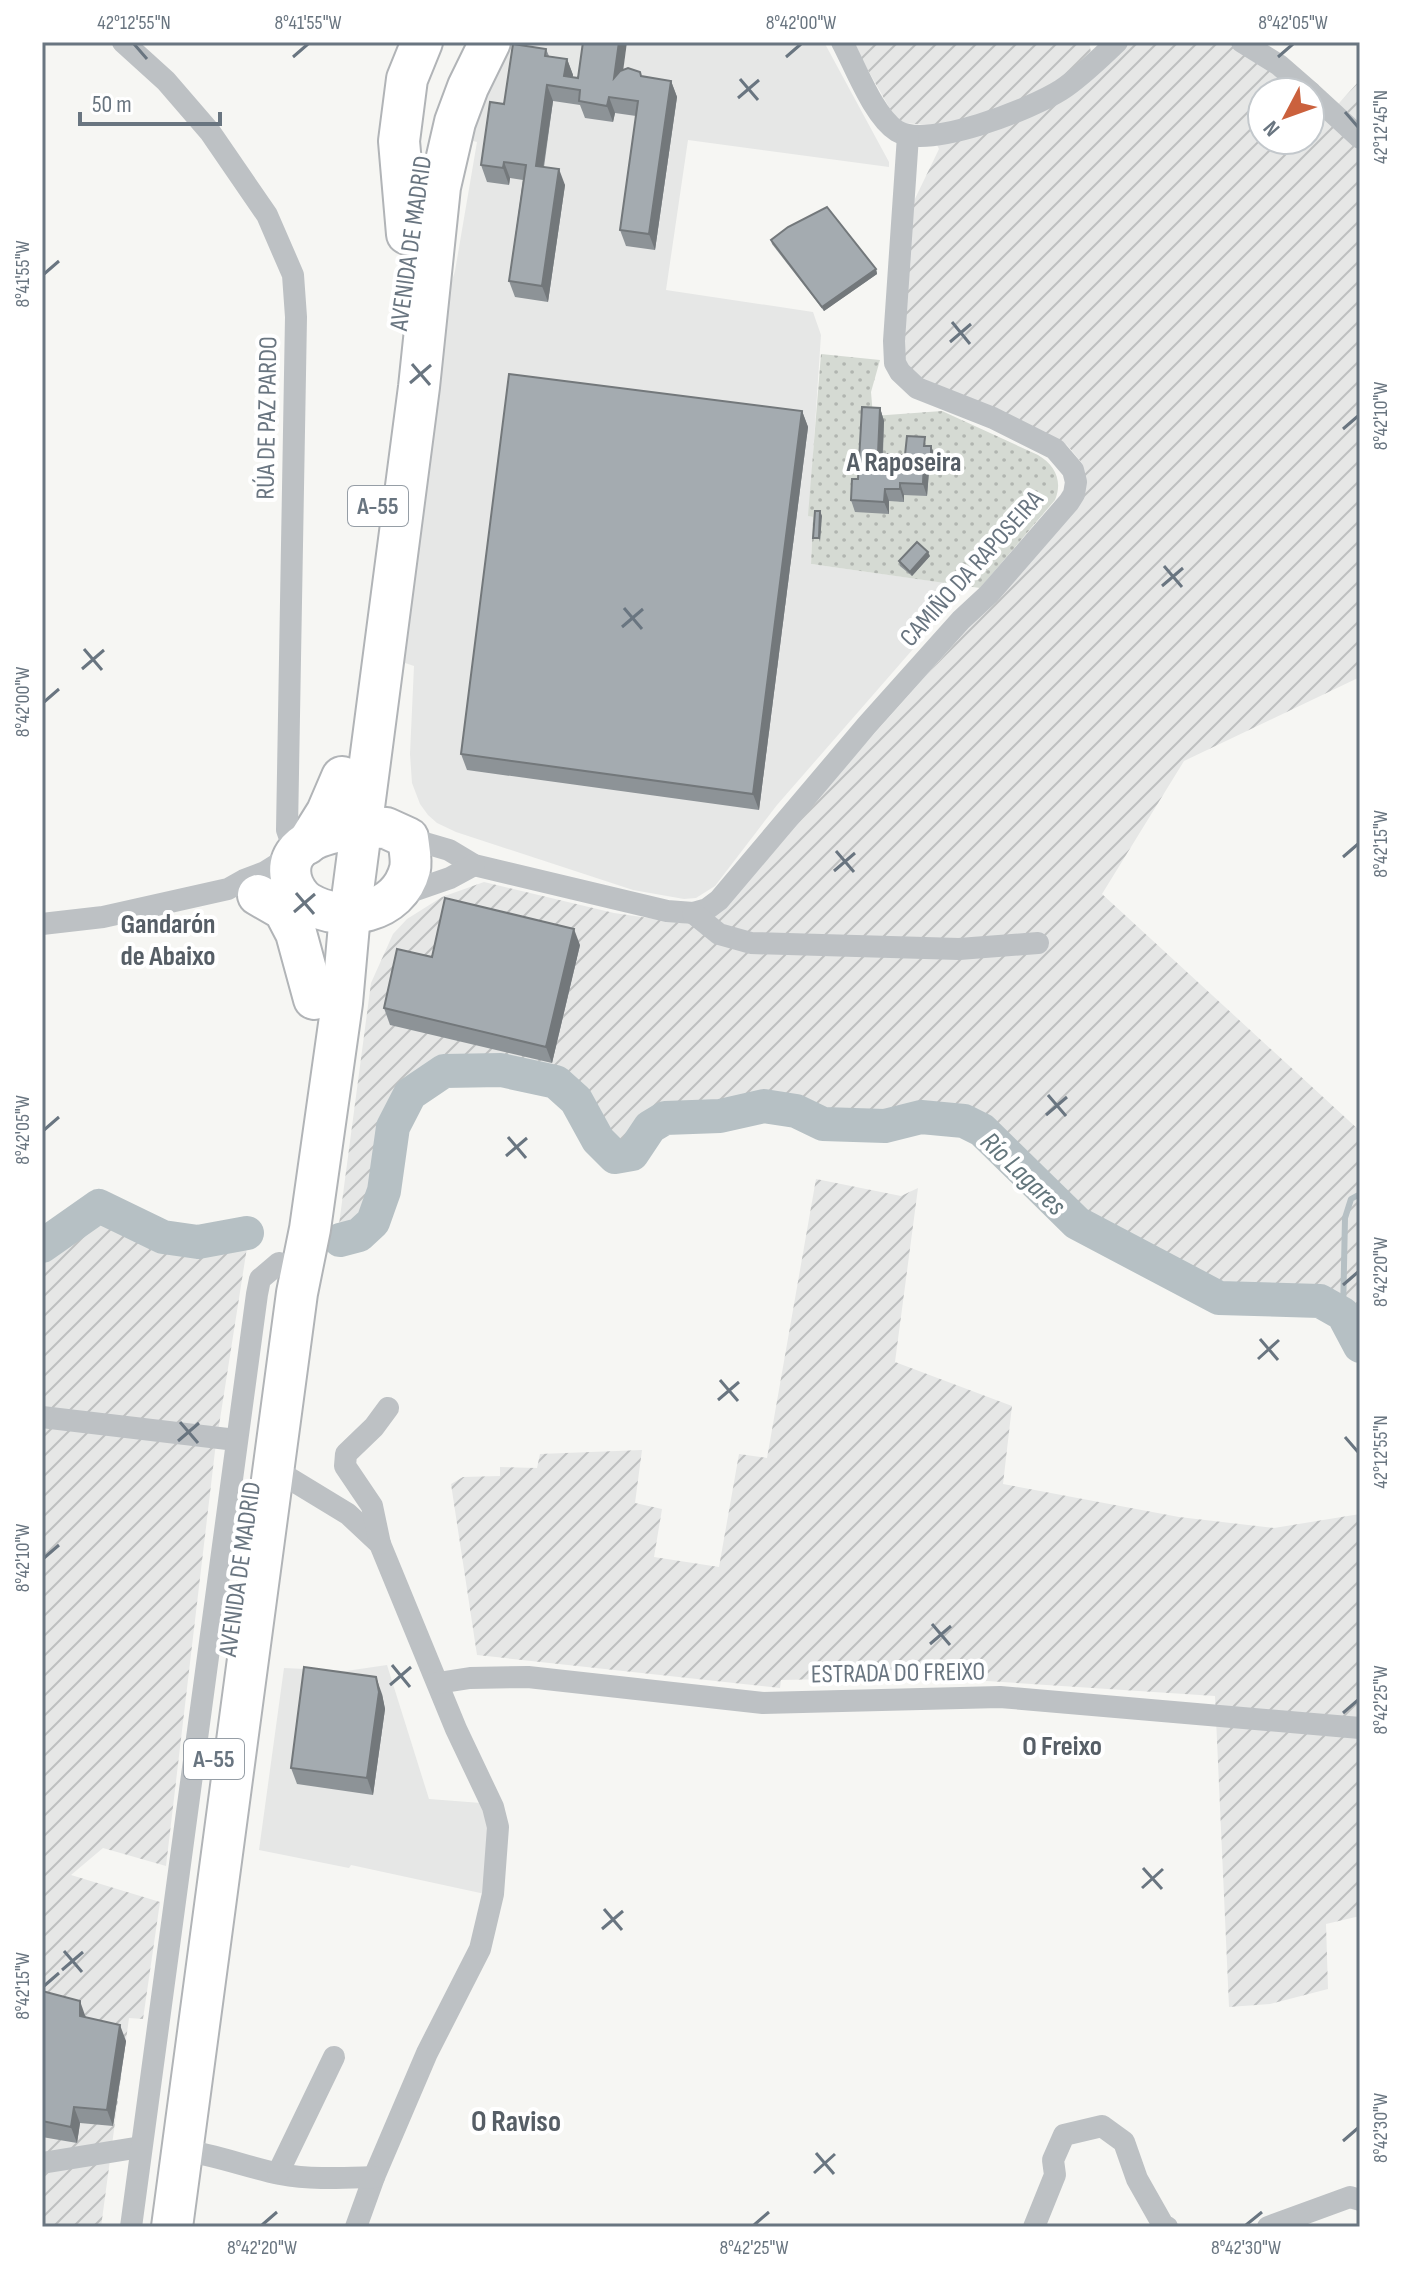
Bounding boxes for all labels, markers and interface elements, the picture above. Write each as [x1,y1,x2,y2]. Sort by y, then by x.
text: 42°12'55"N [97,11,171,35]
text: 8°41'55"W [275,11,342,35]
text: 8°42'00"W [766,11,836,35]
text: 8°42'05"W [1258,11,1328,35]
scale bar [80,76,220,126]
north arrow [1246,76,1326,156]
text: 50 m [92,90,132,119]
text: 42°12'45"N [1369,90,1393,164]
text: N [1258,115,1286,141]
street label: AVENIDA DE MADRID [384,154,439,334]
text: 8°41'55"W [11,241,35,308]
street label: RÚA DE PAZ PARDO [251,336,284,500]
text: 8°42'10"W [1369,382,1393,450]
district label: A Raposeira [845,446,962,479]
street label: CAMIÑO DA RAPOSEIRA [894,484,1051,653]
road number: A-55 [348,486,408,526]
text: 8°42'00"W [11,667,35,737]
text: 8°42'15"W [1369,810,1393,878]
district label: Gandarón de Abaixo [120,908,216,973]
text: 8°42'05"W [11,1095,35,1165]
water label: Río Lagares [974,1126,1073,1223]
text: 8°42'20"W [1369,1237,1393,1307]
text: 42°12'55"N [1369,1415,1393,1489]
street label: AVENIDA DE MADRID [213,1480,268,1660]
text: 8°42'10"W [11,1524,35,1592]
street label: ESTRADA DO FREIXO [811,1656,985,1691]
text: 8°42'25"W [1369,1666,1393,1734]
district label: O Freixo [1022,1730,1102,1763]
road number: A-55 [184,1739,244,1779]
text: 8°42'15"W [11,1952,35,2020]
text: 8°42'30"W [1369,2093,1393,2163]
district label: O Raviso [471,2104,561,2140]
text: 8°42'20"W [227,2236,297,2260]
text: 8°42'25"W [720,2236,788,2260]
text: 8°42'30"W [1211,2236,1281,2260]

